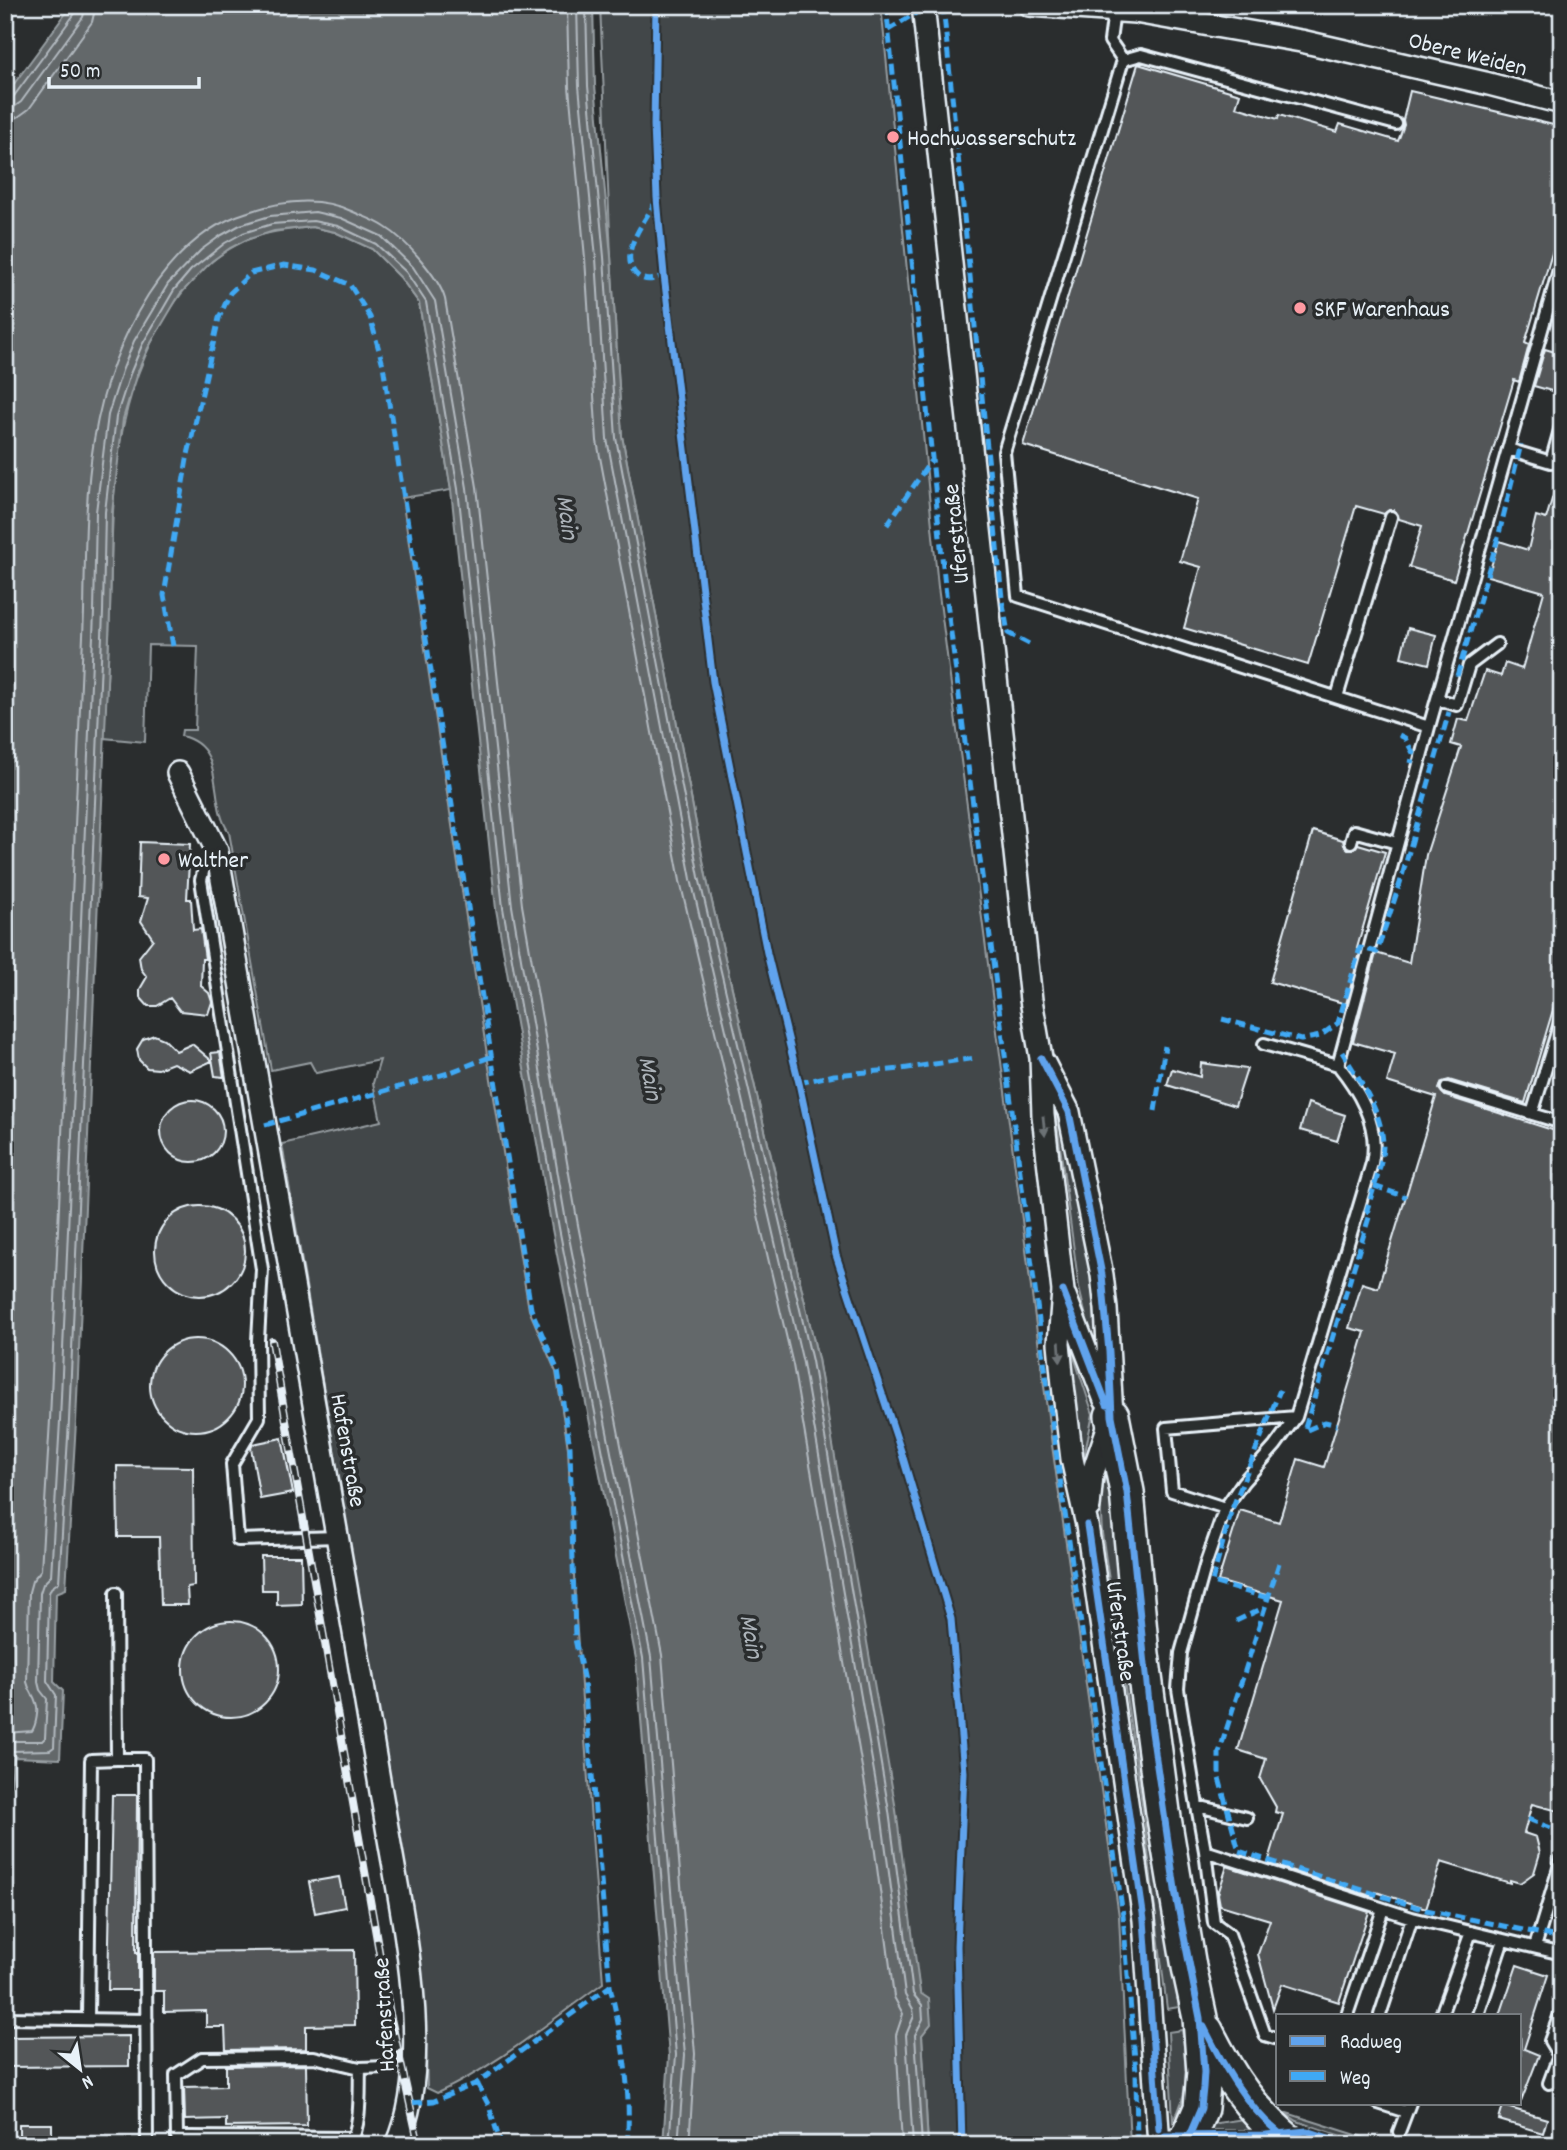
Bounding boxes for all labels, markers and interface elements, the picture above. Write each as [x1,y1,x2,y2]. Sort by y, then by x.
street label: Obere Weiden [1404,25,1530,87]
scale bar [49,46,200,90]
text: 50 m [60,58,100,88]
place label: Hochwasserschutz [907,123,1076,157]
marker: Hochwasserschutz [885,129,901,145]
place label: SKF Warenhaus [1314,294,1450,328]
marker: SKF Warenhaus [1292,300,1308,316]
street label: Uferstraße [936,482,980,585]
water label: Main [544,493,587,543]
place label: Walther [178,845,248,879]
marker: Walther [156,851,172,867]
water label: Main [626,1054,671,1105]
one-way arrow [1039,1115,1050,1137]
one-way arrow [1055,1341,1066,1363]
street label: Hafenstraße [319,1391,373,1510]
street label: Uferstraße [1095,1579,1143,1684]
water label: Main [727,1612,772,1663]
street label: Hafenstraße [366,1957,406,2073]
legend [1276,2014,1522,2104]
text: Radweg [1340,2029,1402,2059]
north arrow [46,2035,116,2104]
text: Weg [1340,2065,1371,2095]
text: N [76,2067,98,2095]

